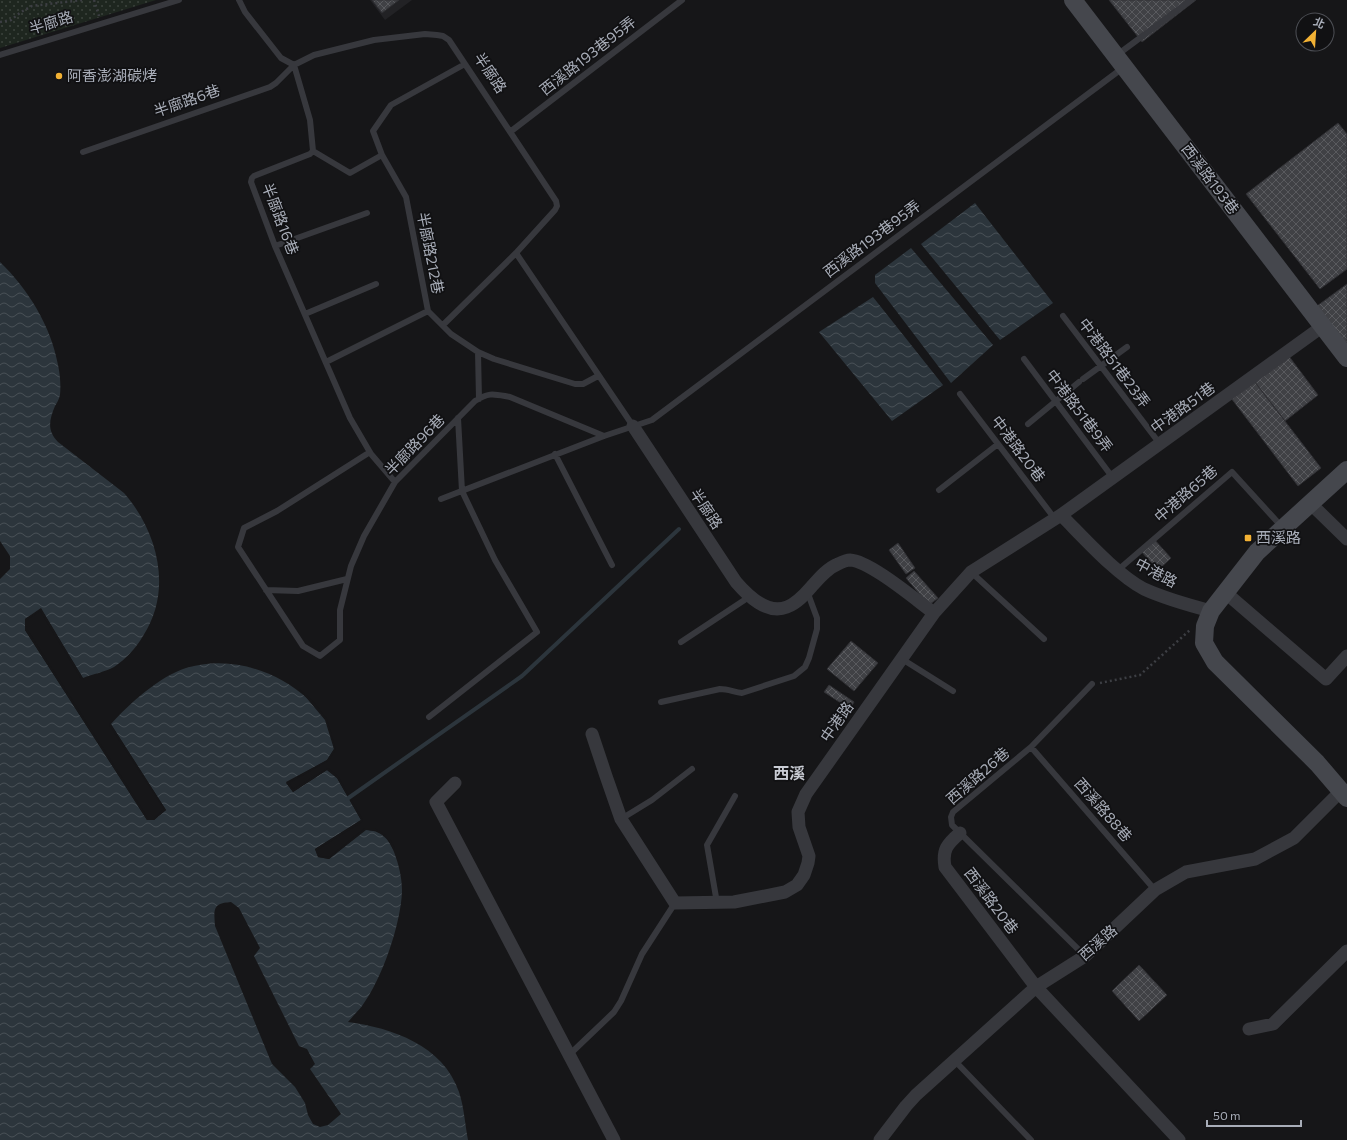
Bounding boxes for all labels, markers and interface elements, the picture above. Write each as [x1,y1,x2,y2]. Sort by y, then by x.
street label: 半廍路 [27,7,75,37]
street label: 西溪路193巷95弄 [536,12,639,98]
north arrow [1295,12,1335,52]
text: 北 [1312,14,1327,31]
street label: 半廍路 [471,49,511,96]
place label: 阿香澎湖碳烤 [67,66,157,84]
marker: 阿香澎湖碳烤 [54,71,64,81]
street label: 半廍路6巷 [151,80,222,120]
street label: 西溪路193巷 [1178,139,1243,217]
street label: 半廍路16巷 [259,180,303,257]
street label: 西溪路193巷95弄 [819,196,923,281]
street label: 半廍路212巷 [414,210,448,295]
street label: 中港路51巷23弄 [1075,314,1154,411]
street label: 中港路51巷9弄 [1043,365,1117,455]
street label: 中港路51巷 [1147,378,1218,437]
street label: 半廍路96巷 [381,410,448,479]
street label: 中港路20巷 [988,412,1049,485]
street label: 中港路65巷 [1150,461,1221,526]
street label: 半廍路 [687,485,727,532]
place label: 西溪路 [1256,528,1301,546]
marker: 西溪路 [1243,533,1253,543]
street label: 中港路 [1132,554,1181,591]
street label: 中港路 [816,698,856,745]
street label: 西溪路26巷 [942,743,1012,807]
district label: 西溪 [773,763,805,782]
street label: 西溪路88巷 [1071,774,1136,845]
street label: 西溪路20巷 [961,864,1022,937]
street label: 西溪路 [1074,921,1120,964]
scale bar [1207,1102,1301,1128]
text: 50 m [1213,1108,1241,1122]

